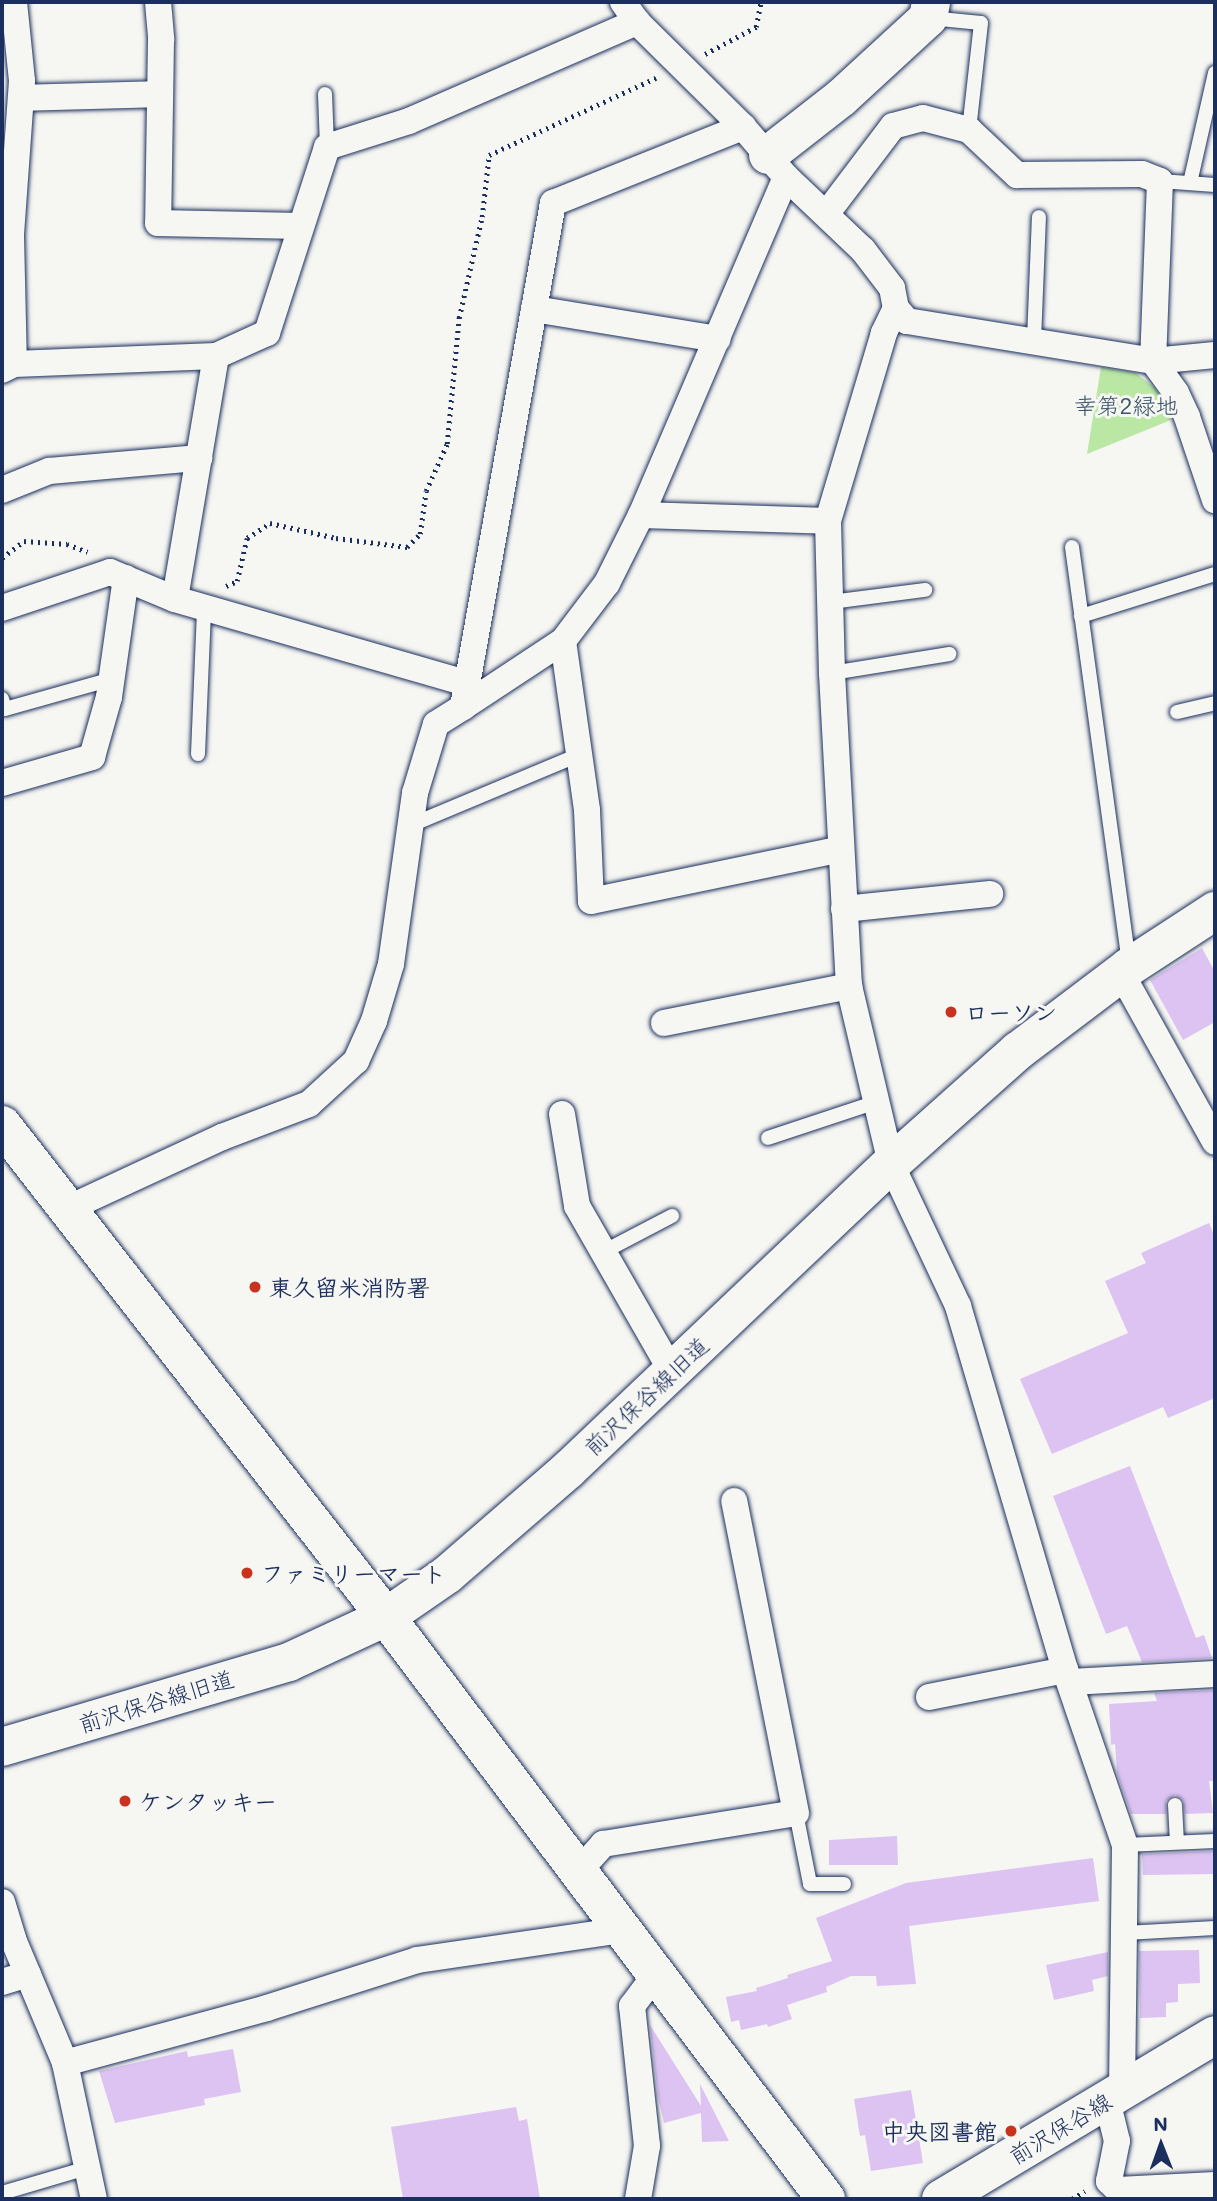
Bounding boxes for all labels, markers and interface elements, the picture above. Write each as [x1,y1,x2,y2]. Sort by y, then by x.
park label: 幸第2緑地 [1074,391,1178,419]
place label: ローソン [965,998,1057,1026]
marker: ローソン [943,1004,959,1020]
place label: 東久留米消防署 [269,1273,430,1301]
marker: 東久留米消防署 [247,1279,263,1295]
street label: 前沢保谷線旧道 [578,1331,714,1461]
place label: ファミリーマート [261,1559,445,1587]
marker: ファミリーマート [239,1565,255,1581]
street label: 前沢保谷線旧道 [75,1664,237,1738]
place label: ケンタッキー [139,1787,277,1815]
marker: ケンタッキー [117,1793,133,1809]
street label: 前沢保谷線 [1004,2087,1116,2169]
north arrow [1126,2110,1196,2180]
text: N [1153,2111,1168,2136]
place label: 中央図書館 [882,2117,997,2145]
marker: 中央図書館 [1003,2123,1019,2139]

